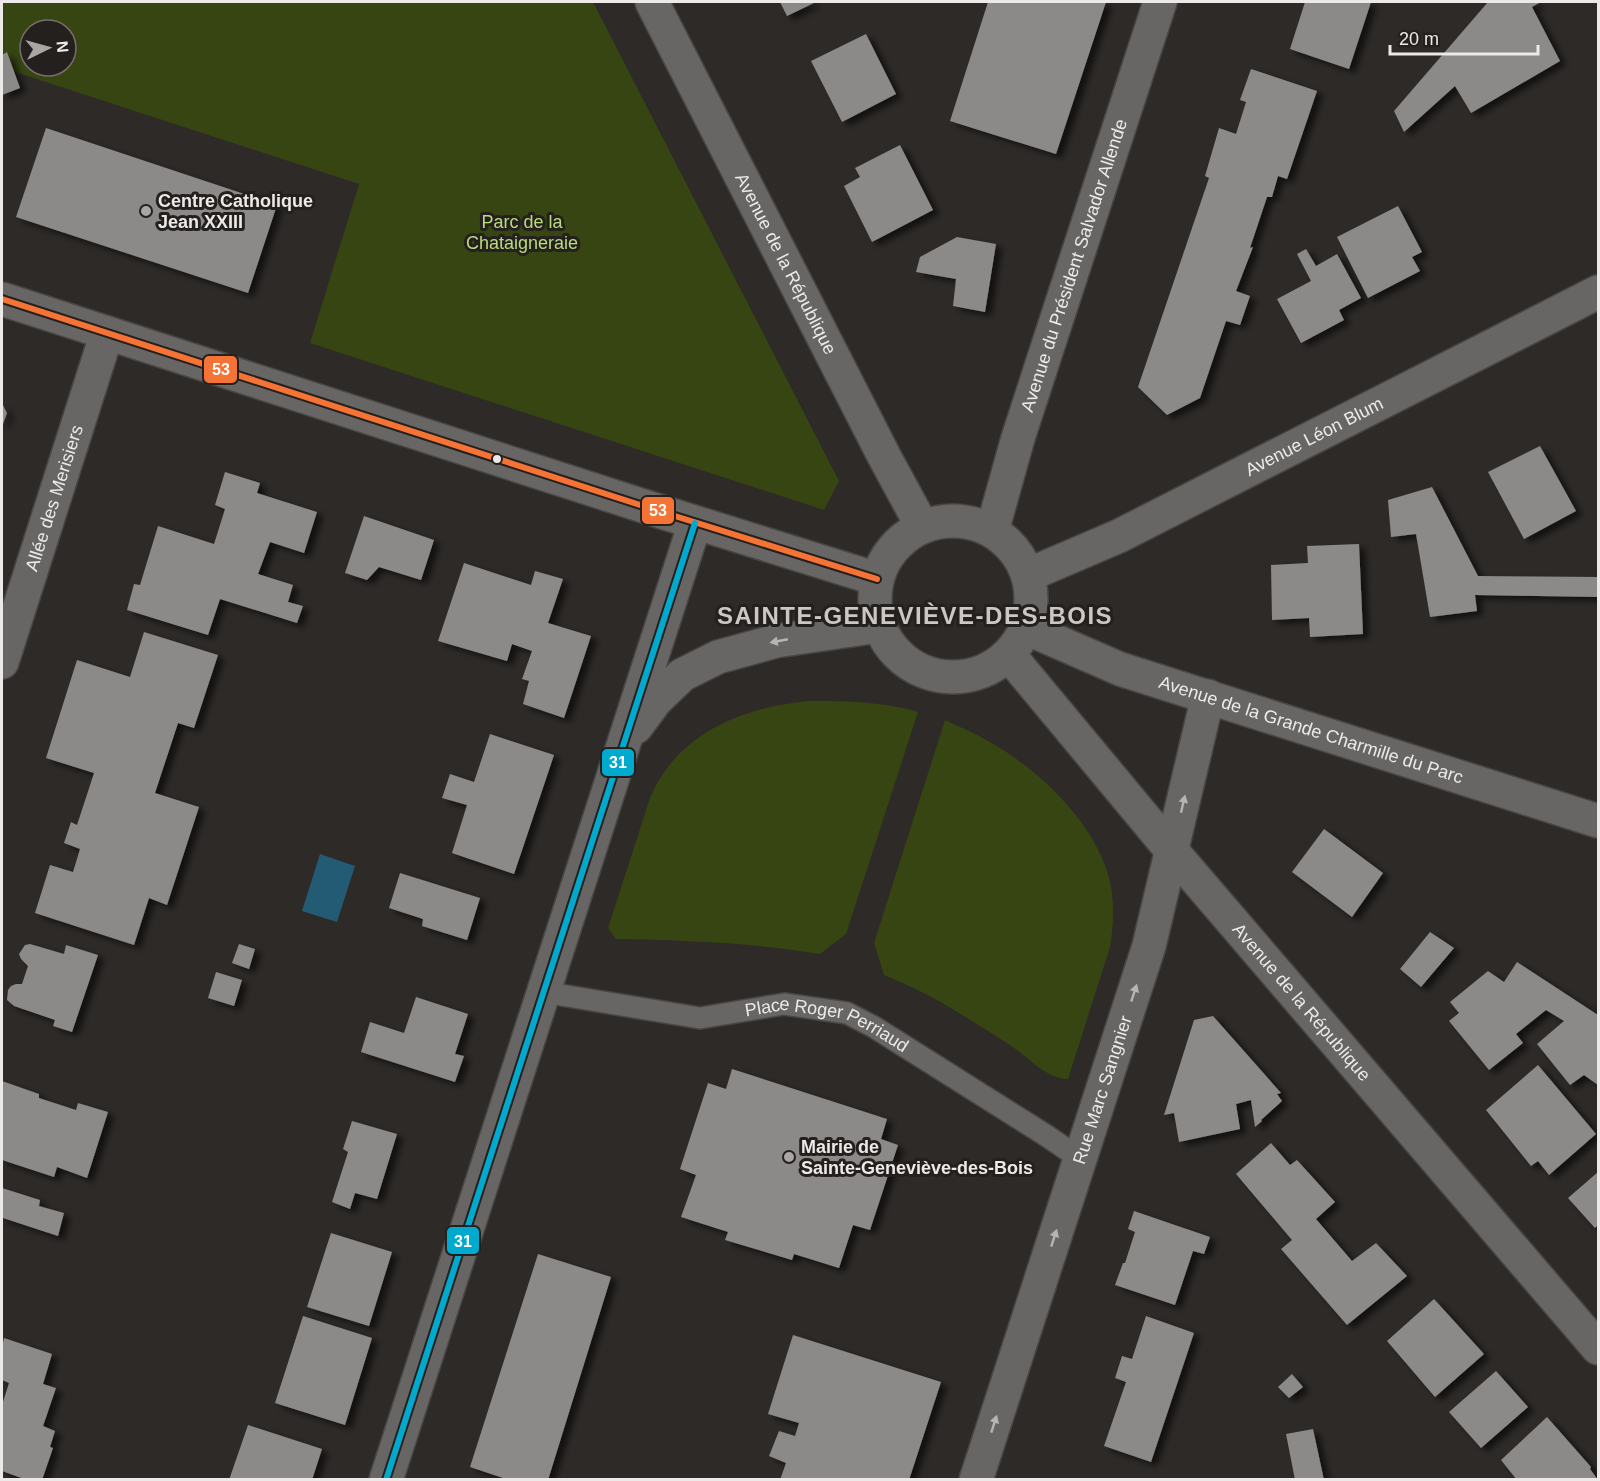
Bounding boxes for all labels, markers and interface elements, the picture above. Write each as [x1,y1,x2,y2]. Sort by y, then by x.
north arrow [18,18,78,78]
scale bar [1390,18,1538,56]
text: 20 m [1399,29,1439,49]
text: N [53,40,71,53]
street label: Avenue du Président Salvador Allende [1017,116,1131,415]
street label: Avenue de la République [731,170,840,358]
place label: Centre Catholique Jean XXIII [158,191,313,232]
marker: Centre Catholique Jean XXIII [139,204,153,218]
park label: Parc de la Chataigneraie [466,212,578,253]
line badge: 53 [203,355,238,384]
text: 53 [212,361,230,378]
street label: Avenue Léon Blum [1242,393,1386,480]
street label: Allée des Merisiers [22,423,87,574]
unlabelled marker [491,453,503,465]
line badge: 53 [641,496,675,525]
text: 53 [649,502,667,519]
district label: SAINTE-GENEVIÈVE-DES-BOIS [717,602,1113,629]
one-way arrow [770,637,789,646]
street label: Avenue de la Grande Charmille du Parc [1156,672,1466,787]
line badge: 31 [601,748,635,777]
text: 31 [609,754,627,771]
one-way arrow [1178,795,1188,813]
street label: Avenue de la République [1229,919,1375,1085]
one-way arrow [1130,984,1139,1002]
street label: Place Roger Perriaud [743,993,912,1056]
street label: Rue Marc Sangnier [1069,1013,1136,1167]
place label: Mairie de Sainte-Geneviève-des-Bois [801,1137,1033,1178]
marker: Mairie de Sainte-Geneviève-des-Bois [782,1150,796,1164]
line badge: 31 [446,1226,480,1255]
one-way arrow [1050,1229,1059,1247]
text: 31 [454,1233,472,1250]
one-way arrow [990,1415,999,1433]

